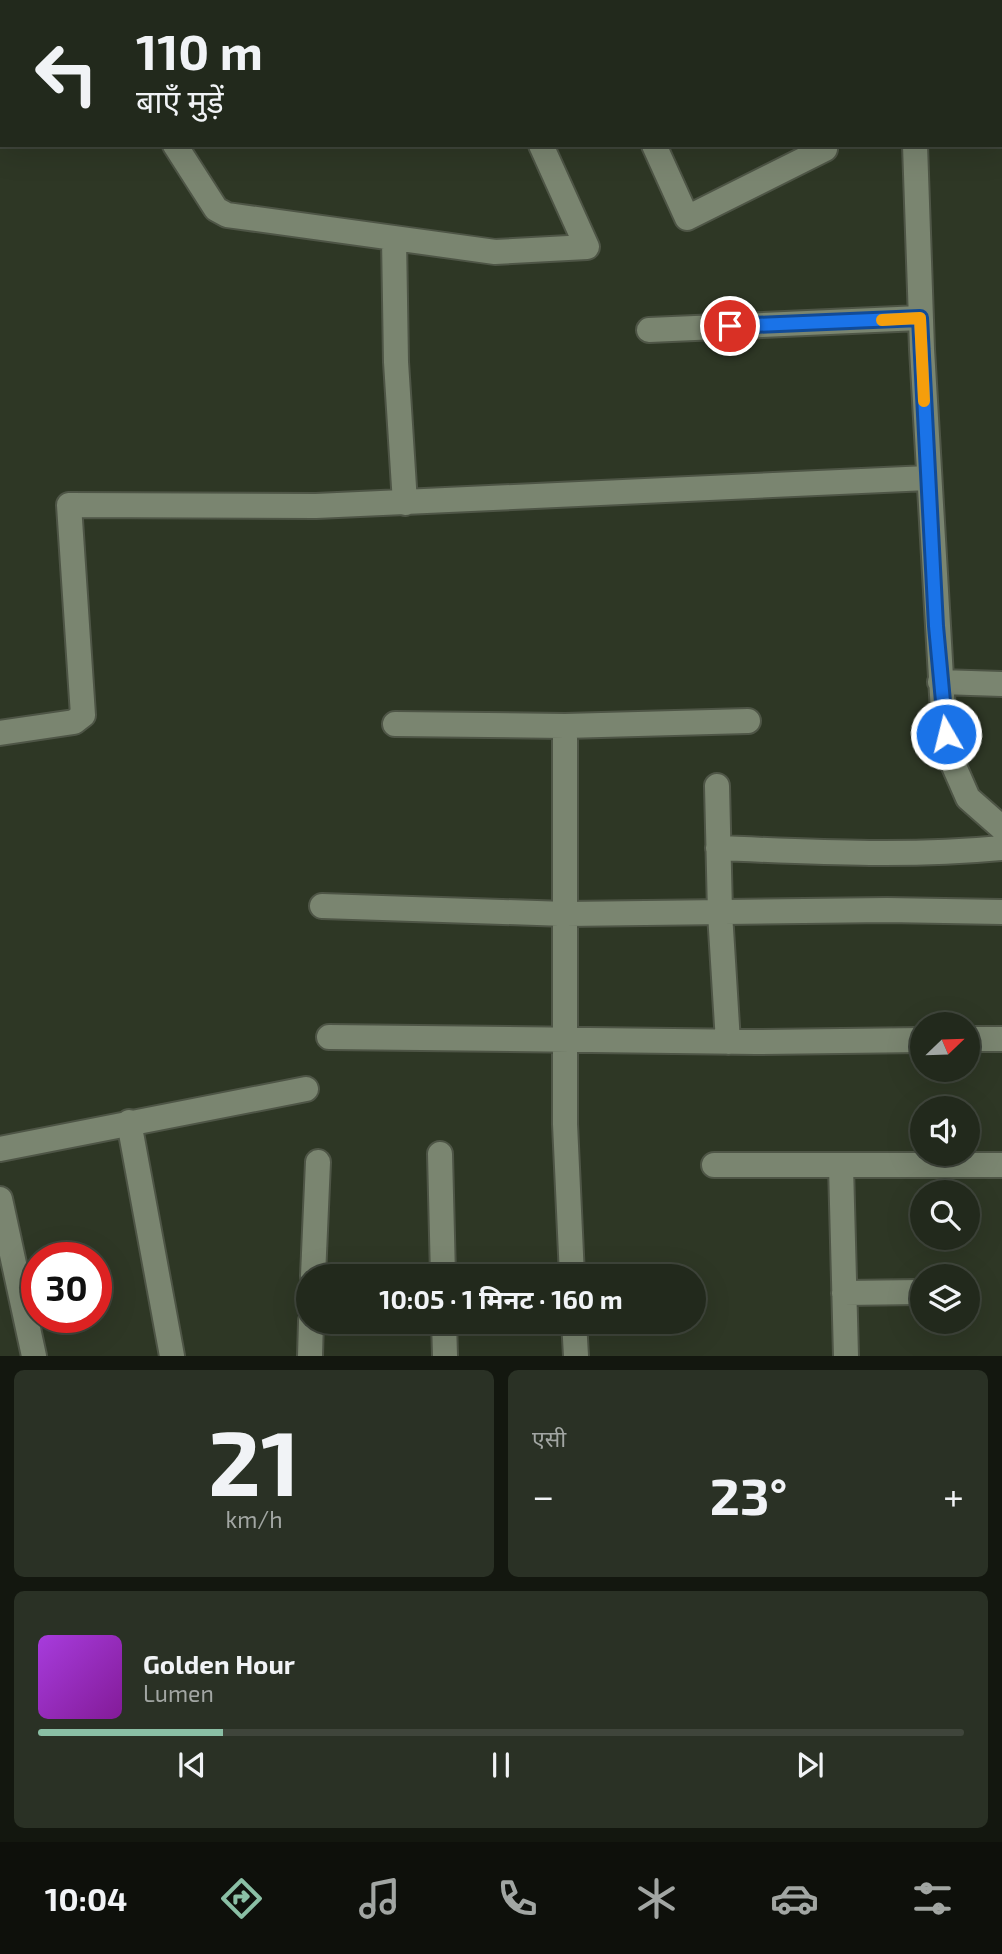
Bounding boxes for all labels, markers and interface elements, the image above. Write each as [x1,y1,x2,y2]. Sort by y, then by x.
text: 110 m [136,21,263,80]
icon: left [21,28,112,119]
text: बाएँ मुड़ें [136,81,224,119]
pin [700,296,760,356]
icon: arrive [711,307,749,345]
position arrow [909,697,983,771]
north arrow [910,1012,980,1082]
map controls [910,1012,980,1334]
button: sound [910,1096,980,1166]
button: search [910,1180,980,1250]
speed limit sign: 30 [21,1242,112,1333]
button: layers [910,1264,980,1334]
text: 10:05 · 1 मिनट · 160 m [379,1283,623,1314]
text: 21 [208,1405,300,1514]
text: एसी [532,1424,566,1452]
text: 23° [710,1463,787,1525]
text: − [532,1472,554,1518]
text: + [943,1472,964,1518]
text: km/h [225,1505,283,1533]
text: Golden Hour [143,1648,295,1679]
text: Lumen [143,1679,214,1707]
icon: previous [173,1746,211,1784]
icon: pause [482,1746,520,1784]
icon: next [791,1746,829,1784]
icon: directions [217,1874,266,1923]
icon: music [355,1874,404,1923]
icon: phone [493,1874,542,1923]
icon: climate [632,1874,681,1923]
icon: car [770,1874,819,1923]
icon: filters [908,1874,957,1923]
text: 10:04 [45,1879,127,1917]

